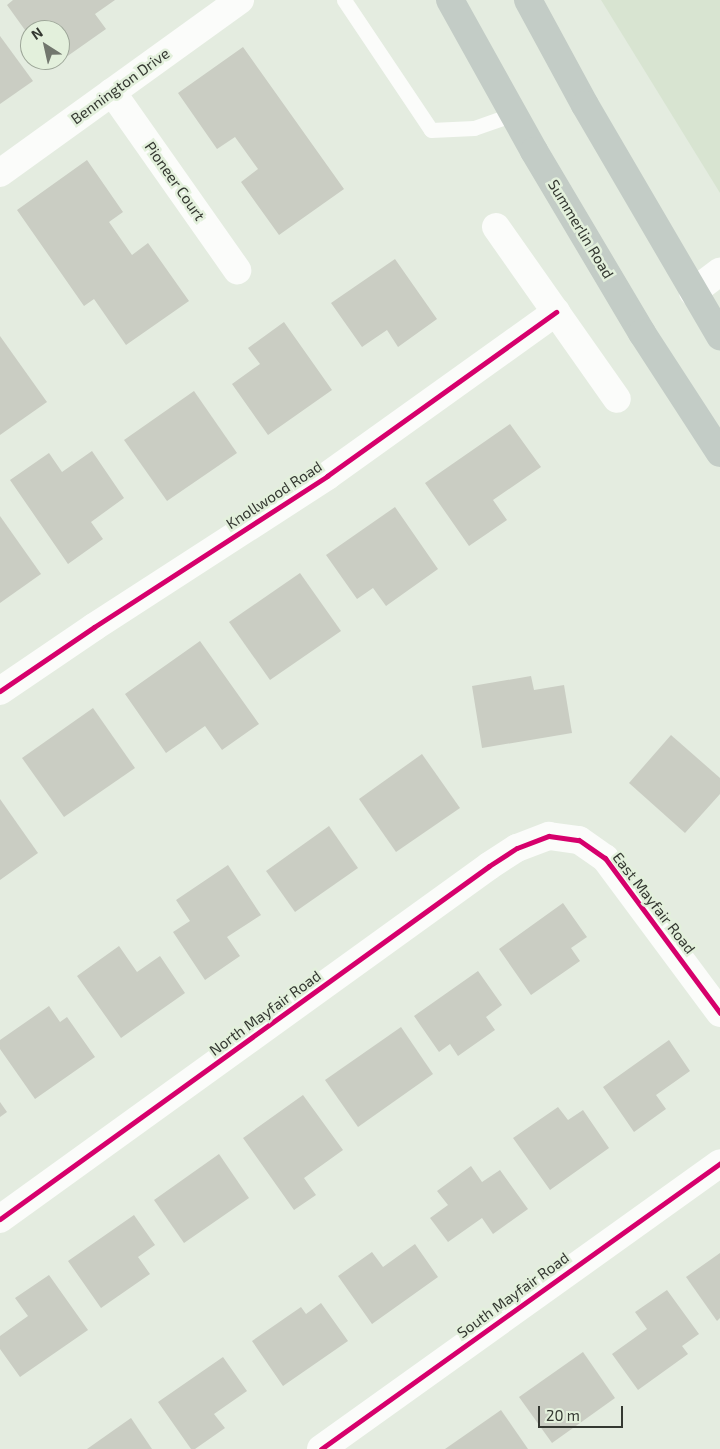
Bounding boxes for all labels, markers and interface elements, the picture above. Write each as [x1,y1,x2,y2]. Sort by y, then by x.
north arrow [20,20,70,70]
text: N [28,23,46,43]
street label: Bennington Drive [67,44,173,128]
street label: Pioneer Court [141,138,209,224]
street label: Summerlin Road [544,176,618,282]
street label: Knollwood Road [223,457,325,533]
street label: East Mayfair Road [609,849,699,957]
street label: North Mayfair Road [206,966,324,1060]
street label: South Mayfair Road [453,1248,573,1342]
scale bar [540,1396,625,1428]
text: 20 m [546,1406,580,1424]

